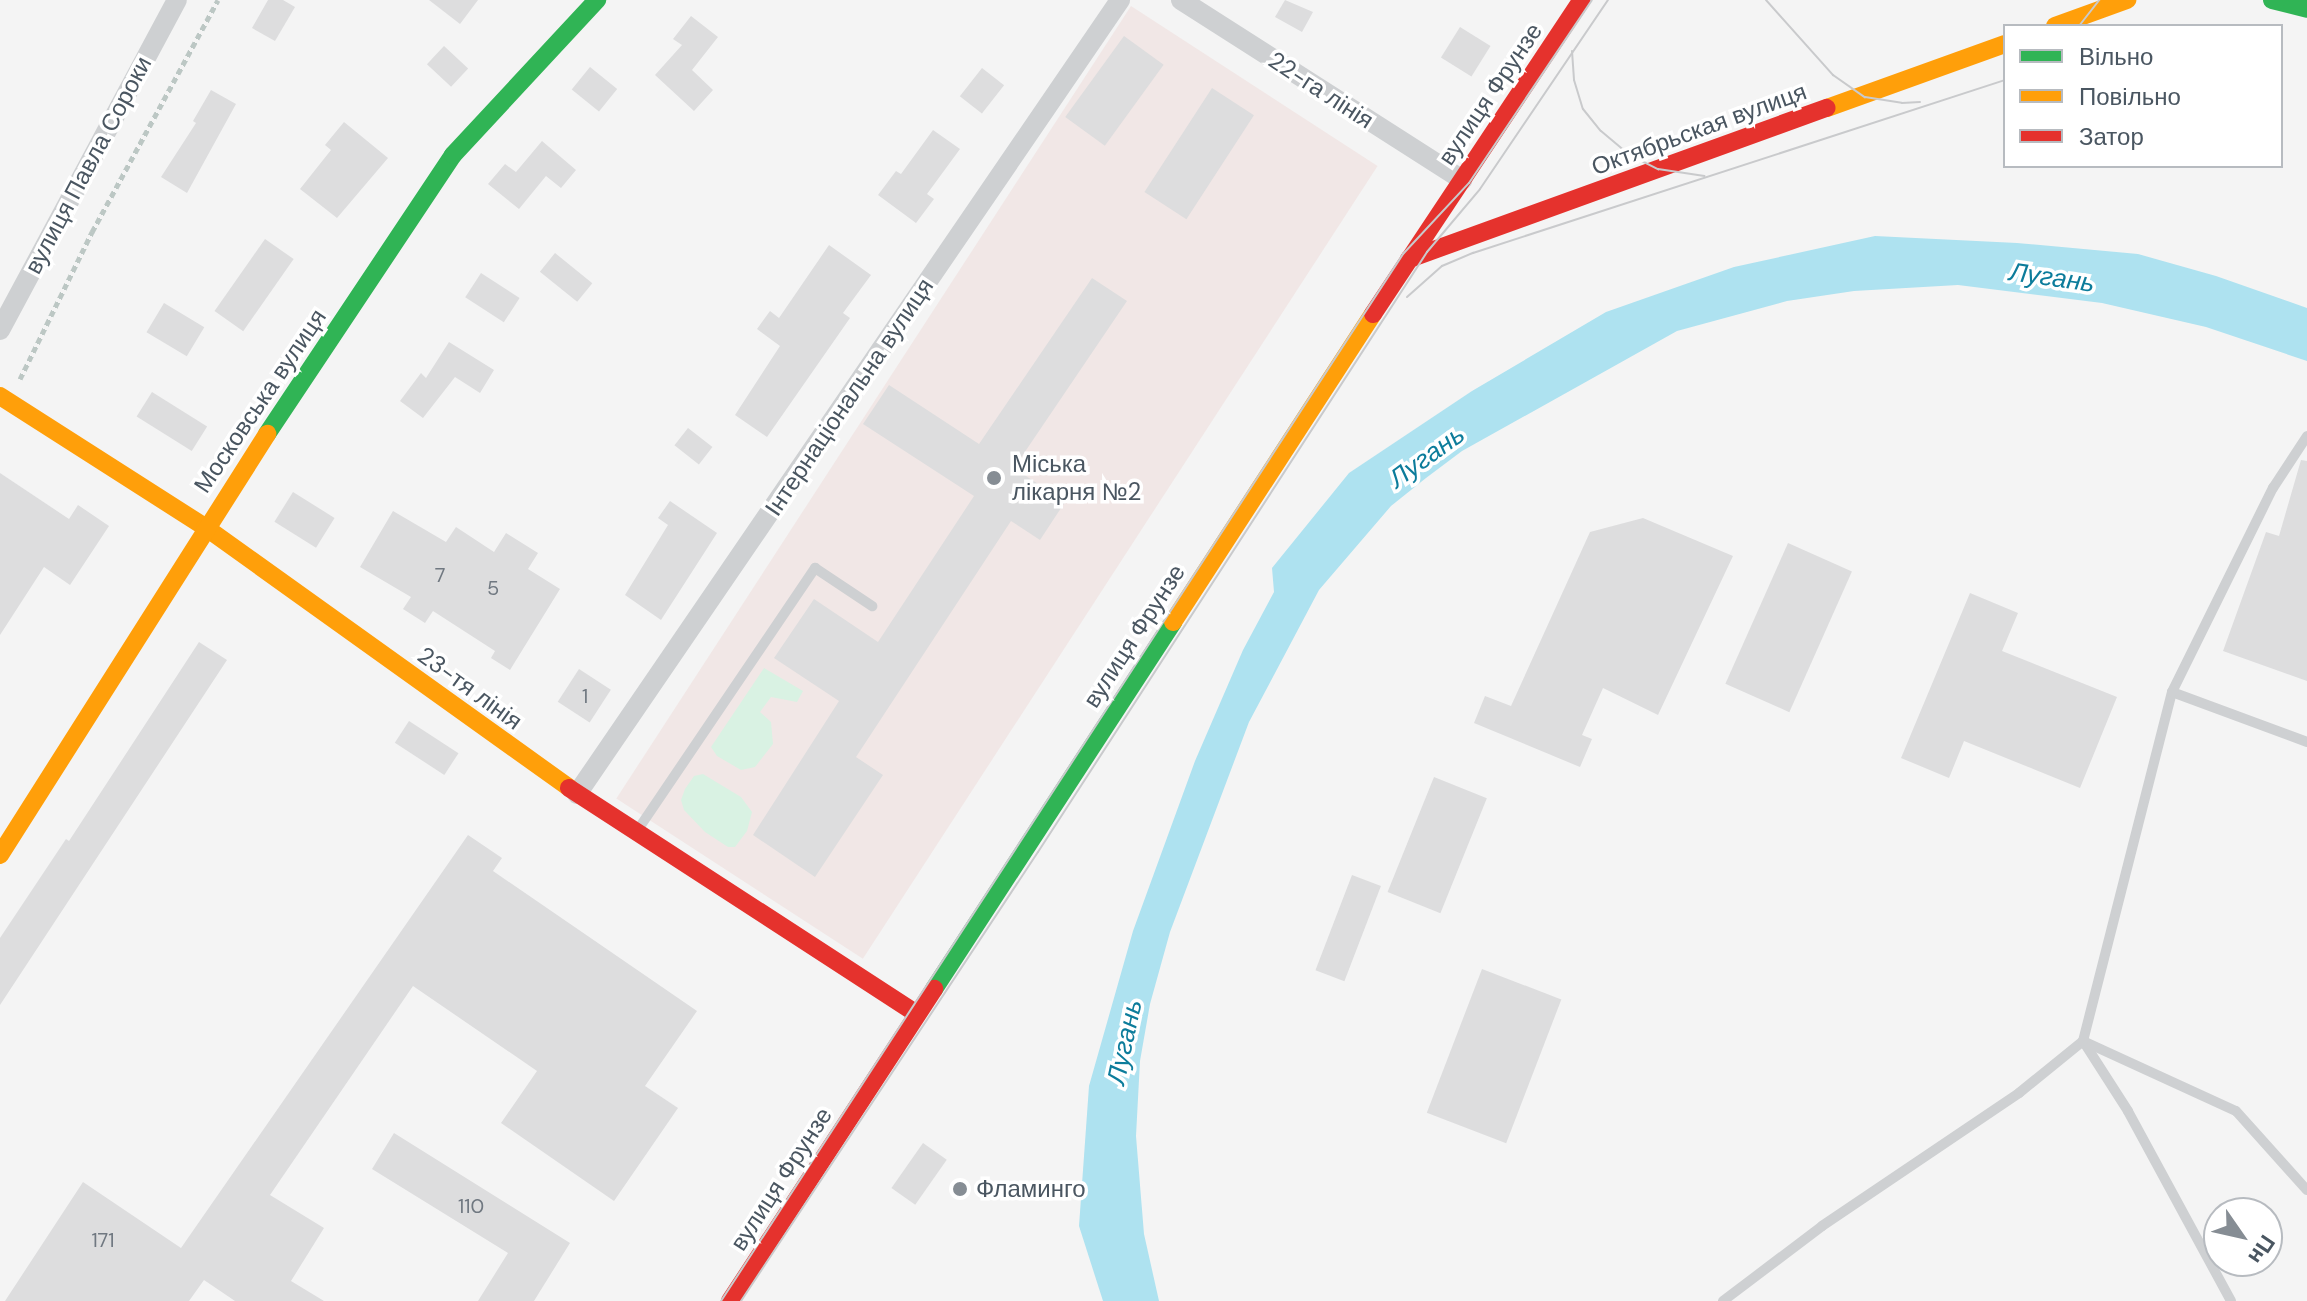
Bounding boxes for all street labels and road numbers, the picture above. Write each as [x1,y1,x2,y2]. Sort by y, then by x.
street label: вулиця Фрунзе [1432,18,1548,170]
street label: 22-га лінія [1263,45,1379,135]
street label: вулиця Павла Сороки [18,51,158,279]
street label: Октябрьская вулиця [1588,77,1810,181]
street label: Інтернаціональна вулиця [759,273,939,521]
street label: Московська вулиця [188,304,332,498]
street label: вулиця Фрунзе [1077,559,1191,713]
street label: 23-тя лінія [412,640,528,736]
street label: вулиця Фрунзе [724,1102,838,1256]

